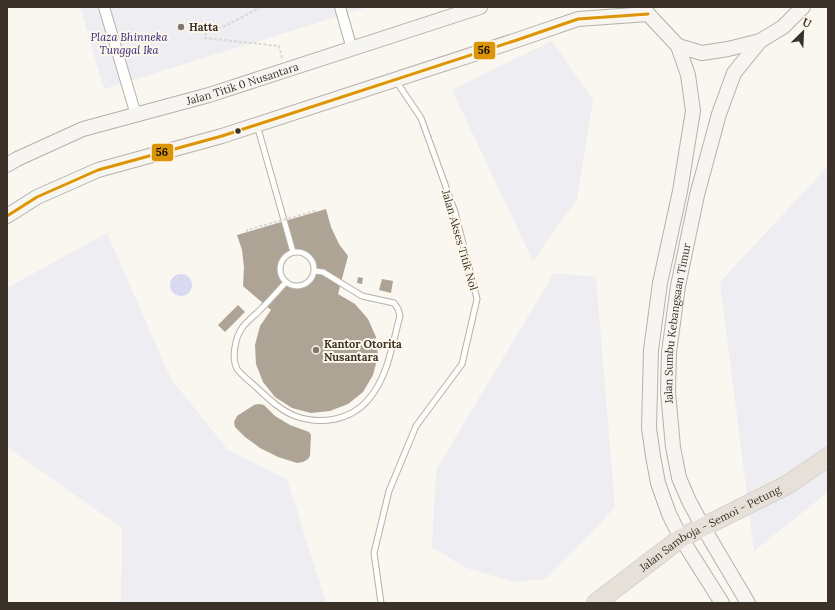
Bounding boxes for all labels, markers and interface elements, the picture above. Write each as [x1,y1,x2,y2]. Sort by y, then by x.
north arrow [783,12,823,52]
text: U [800,15,814,31]
place label: Hatta [189,20,219,34]
marker: Hatta [176,22,186,32]
park label: Plaza Bhinneka Tunggal Ika [91,30,168,57]
line badge: 56 [473,41,496,60]
text: 56 [478,43,490,57]
street label: Jalan Titik 0 Nusantara [184,59,301,108]
unlabelled marker [233,126,243,136]
line badge: 56 [151,143,174,162]
text: 56 [156,145,168,159]
street label: Jalan Akses Titik Nol [439,187,481,292]
street label: Jalan Sumbu Kebangsaan Timur [661,242,694,405]
place label: Kantor Otorita Nusantara [324,337,402,364]
marker: Kantor Otorita Nusantara [311,345,321,355]
street label: Jalan Samboja - Semoi - Petung [636,482,784,575]

